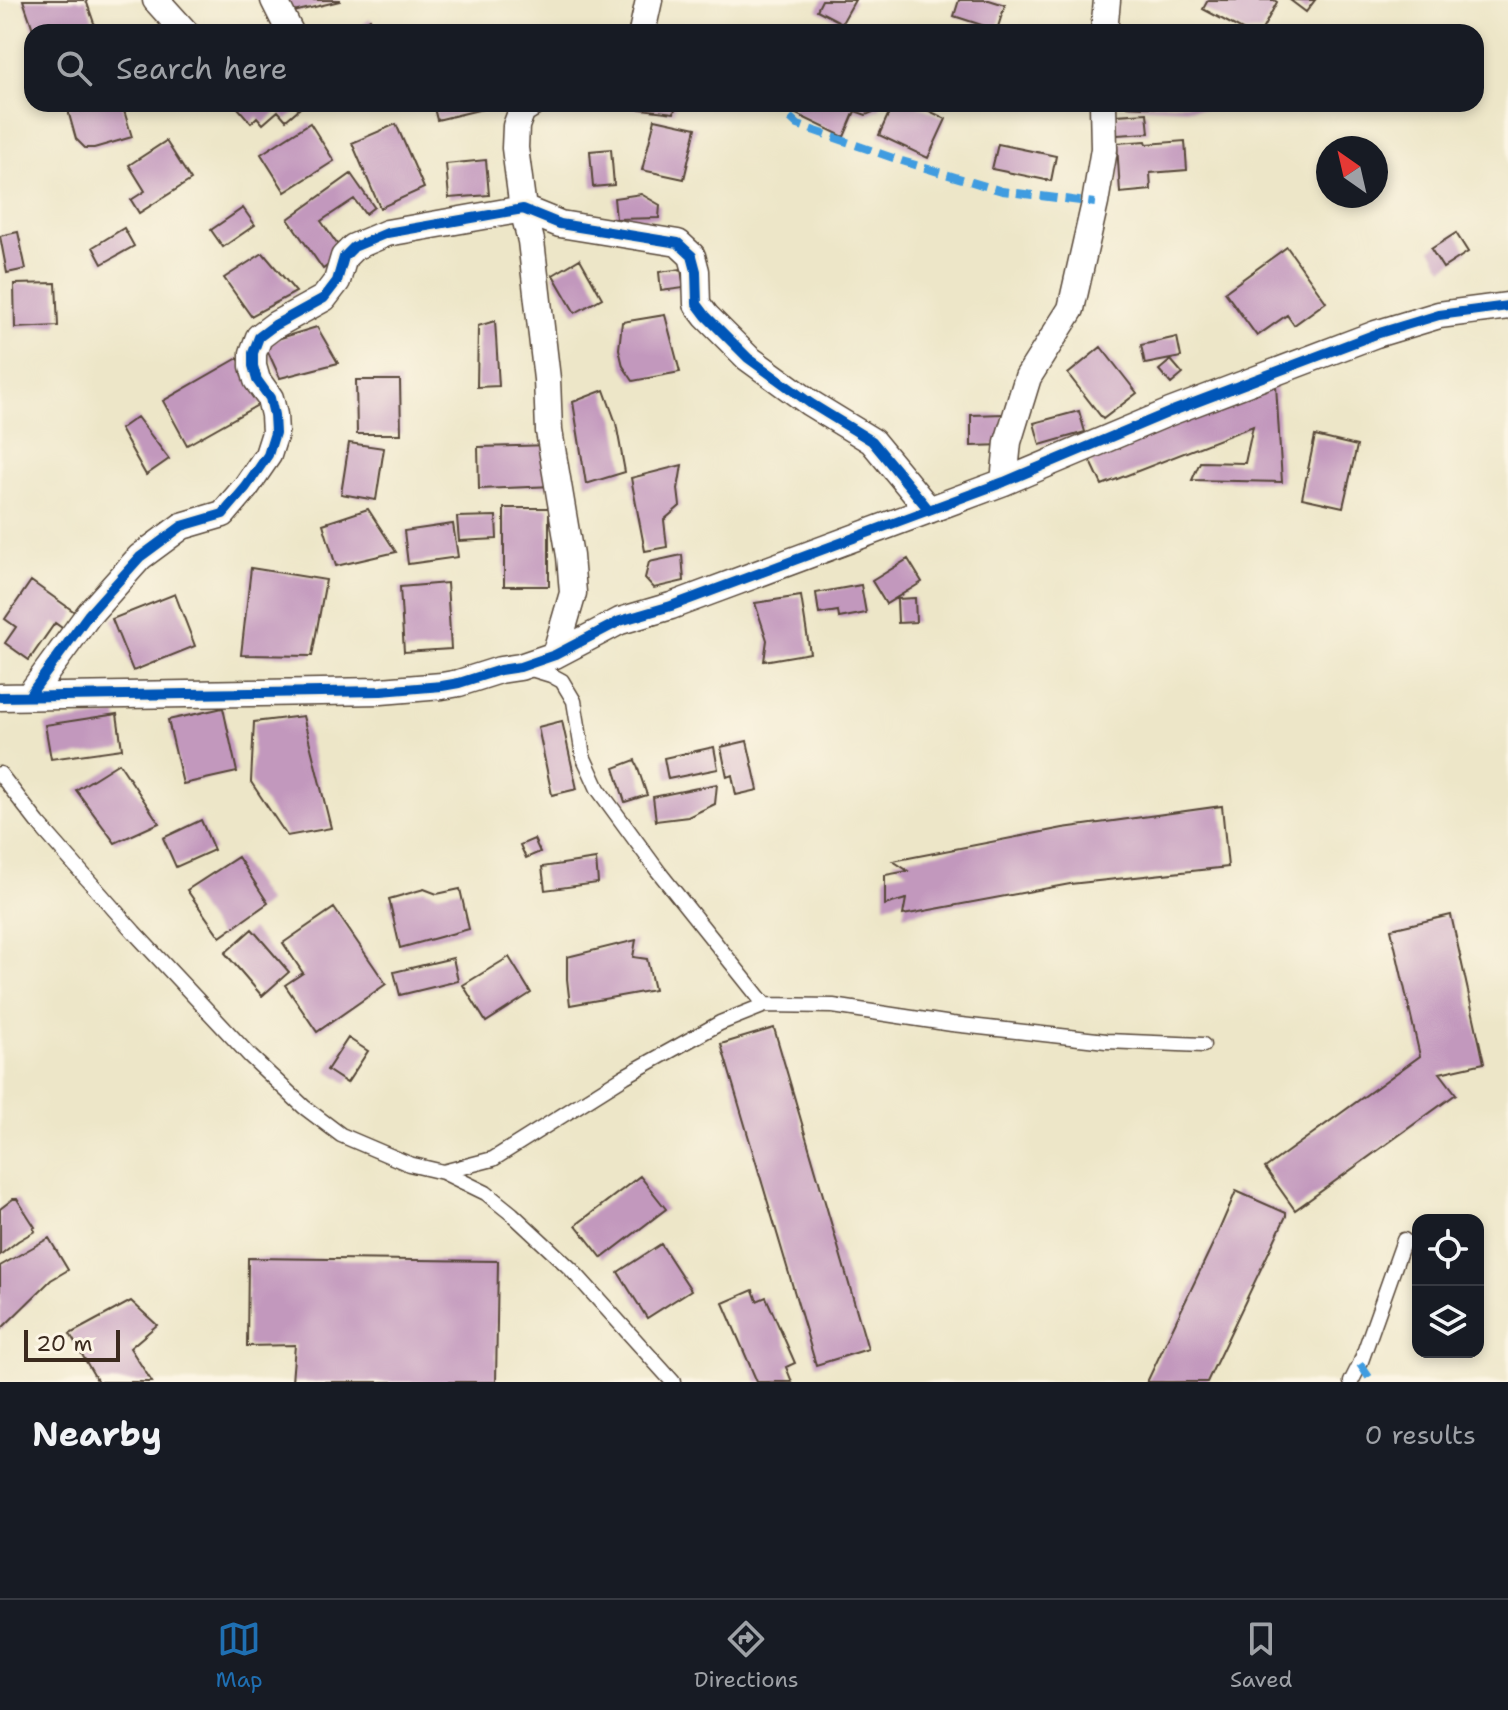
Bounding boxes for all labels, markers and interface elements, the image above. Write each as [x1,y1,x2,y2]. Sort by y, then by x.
search box [24,24,1484,112]
icon: search [52,46,96,90]
text: Search here [116,48,287,89]
north arrow [1316,136,1388,208]
map controls [1412,1214,1484,1358]
button: locate [1412,1214,1484,1286]
button: layers [1412,1286,1484,1358]
scale bar [24,1326,120,1362]
text: 20 m [36,1329,93,1358]
text: Nearby [32,1411,162,1457]
text: 0 results [1364,1417,1476,1452]
tab: Map [216,1617,263,1694]
tab: Directions [694,1617,799,1694]
tab: Saved [1230,1617,1292,1694]

